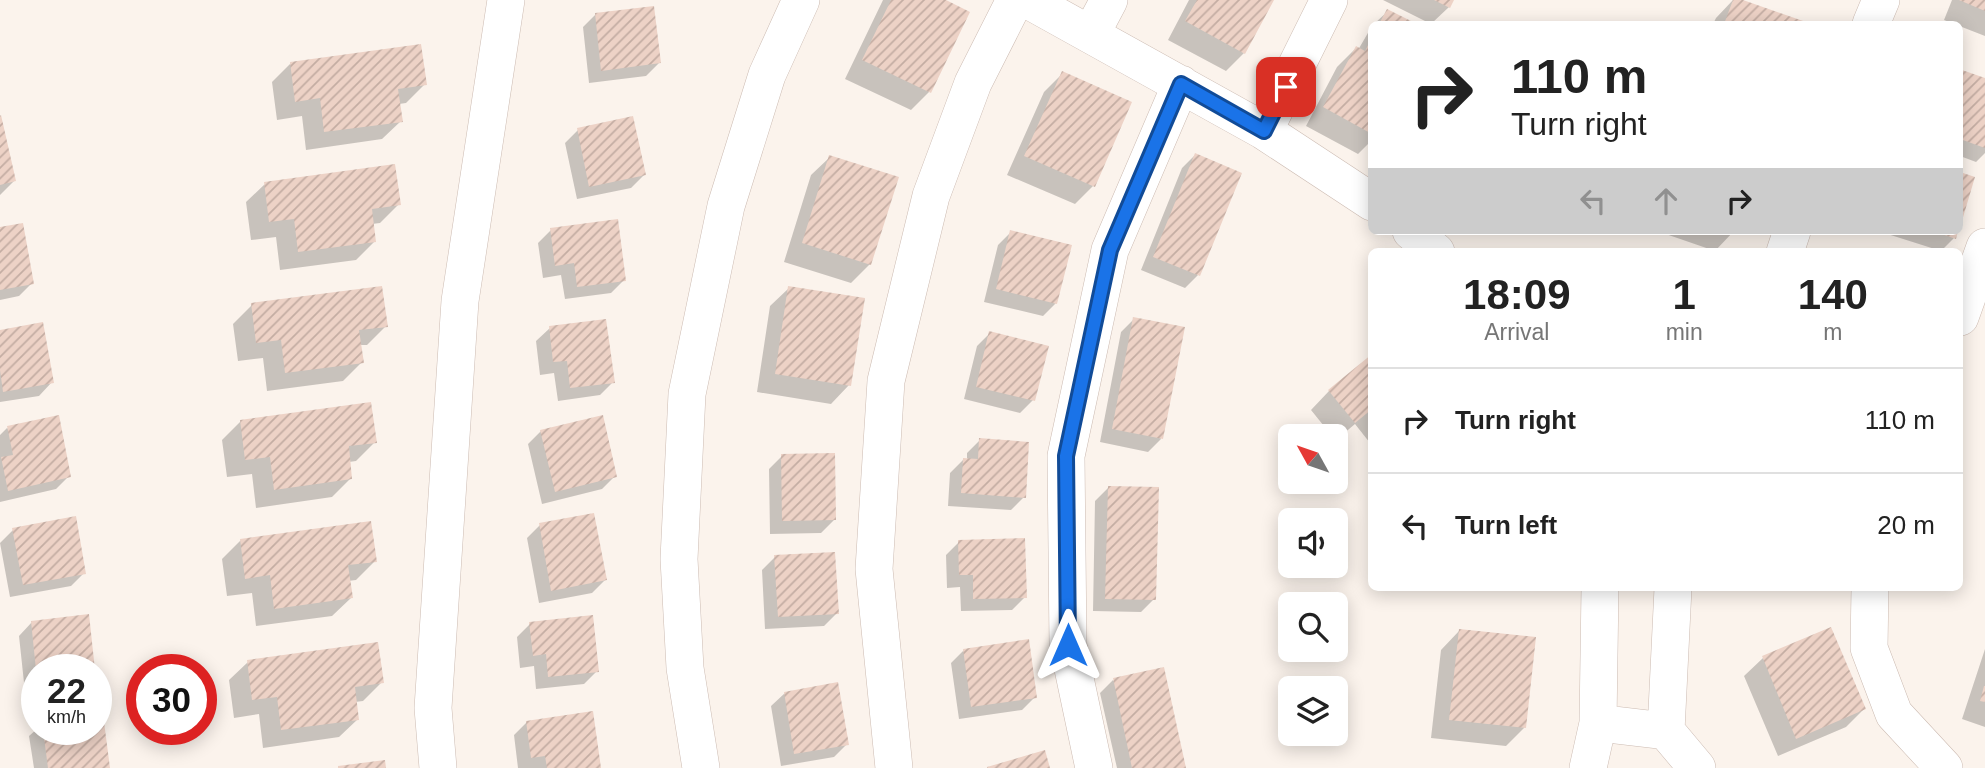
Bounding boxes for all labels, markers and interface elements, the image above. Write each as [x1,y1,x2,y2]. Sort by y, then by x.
icon: right [1396,49,1487,140]
text: 110 m [1511,49,1647,103]
pin [1256,57,1316,117]
icon: arrive [1267,68,1305,106]
text: Turn right [1511,106,1647,142]
icon: left [1574,182,1612,220]
icon: ahead [1647,182,1685,220]
icon: right [1720,182,1758,220]
text: 18:09 [1463,271,1571,318]
text: 1 [1672,271,1696,318]
text: 140 [1798,271,1868,318]
text: Arrival [1484,319,1549,345]
text: min [1666,319,1703,345]
text: m [1823,319,1842,345]
icon: right [1396,402,1434,440]
text: Turn right [1455,405,1576,435]
text: 110 m [1865,405,1935,435]
north arrow [1278,424,1348,494]
map controls [1278,424,1348,746]
icon: left [1396,507,1434,545]
button: sound [1278,508,1348,578]
text: Turn left [1455,510,1557,540]
text: 20 m [1877,510,1935,540]
button: search [1278,592,1348,662]
position arrow [1031,608,1105,682]
speed limit sign: 30 [126,654,217,745]
text: 22 [47,671,86,710]
button: layers [1278,676,1348,746]
text: km/h [47,707,86,727]

